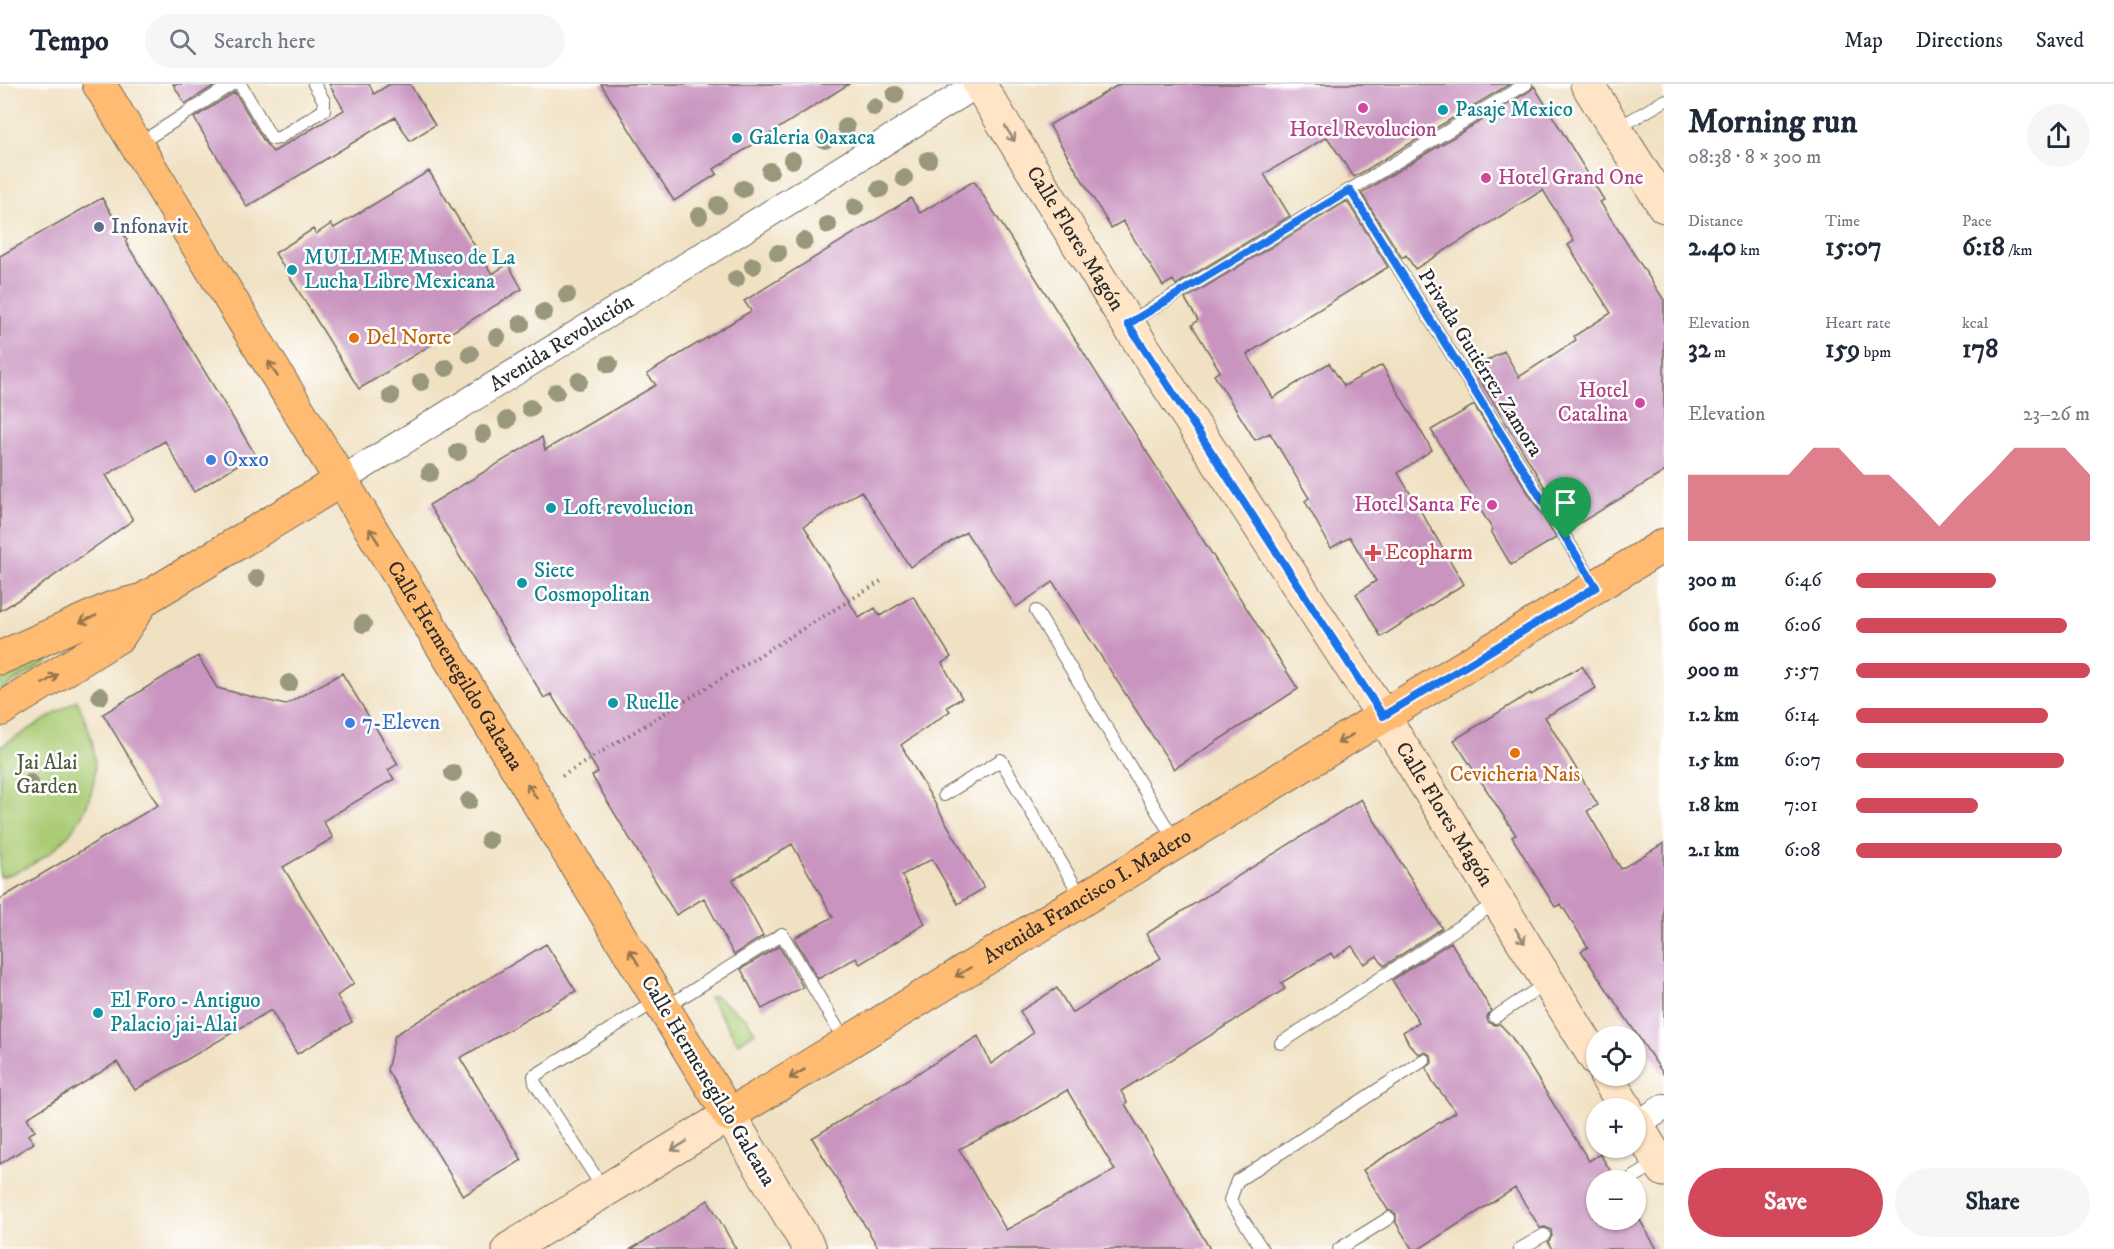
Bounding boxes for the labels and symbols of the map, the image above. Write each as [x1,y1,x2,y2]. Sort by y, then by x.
place label: Pasaje Mexico [1455,97,1573,123]
marker: Hotel Revolucion [1356,101,1370,115]
marker: Pasaje Mexico [1436,103,1450,117]
place label: Hotel Revolucion [1289,117,1437,143]
place label: Galeria Oaxaca [749,125,875,151]
one-way arrow [1004,125,1016,142]
marker: Galeria Oaxaca [730,131,744,145]
street label: Calle Flores Magón [1020,161,1130,316]
place label: Hotel Grand One [1498,165,1644,191]
marker: Hotel Grand One [1479,171,1493,185]
place label: Infonavit [111,214,189,240]
marker: Infonavit [92,220,106,234]
place label: MULLME Museo de La Lucha Libre Mexicana [304,245,516,295]
marker: MULLME Museo de La Lucha Libre Mexicana [285,263,299,277]
street label: Privada Gutiérrez Zamora [1412,264,1548,462]
street label: Avenida Revolución [485,288,639,398]
place label: Del Norte [366,325,452,351]
marker: Del Norte [347,331,361,345]
one-way arrow [266,361,278,378]
place label: Hotel Catalina [1558,378,1629,428]
marker: Hotel Catalina [1633,396,1647,410]
place label: Oxxo [223,447,269,473]
marker: Oxxo [204,453,218,467]
pin [1540,477,1591,539]
place label: Hotel Santa Fe [1354,492,1480,518]
place label: Loft revolucion [563,495,694,521]
marker: Hotel Santa Fe [1485,498,1499,512]
marker: Loft revolucion [544,501,558,515]
one-way arrow [368,528,380,545]
place label: Ecopharm [1385,540,1473,566]
marker: Ecopharm [1366,546,1380,560]
street label: Calle Hermenegildo Galeana [381,556,529,776]
place label: Siete Cosmopolitan [534,558,650,608]
marker: Siete Cosmopolitan [515,576,529,590]
one-way arrow [80,613,98,625]
one-way arrow [41,672,58,684]
place label: Ruelle [625,690,679,716]
marker: Ruelle [606,696,620,710]
place label: 7-Eleven [362,710,440,736]
marker: 7-Eleven [343,716,357,730]
one-way arrow [1337,734,1354,746]
street label: Calle Flores Magón [1389,737,1499,892]
marker: Cevicheria Nais [1508,746,1522,760]
park label: Jai Alai Garden [15,750,78,800]
place label: Cevicheria Nais [1450,762,1580,788]
one-way arrow [525,783,537,800]
street label: Avenida Francisco I. Madero [978,823,1196,970]
one-way arrow [1514,927,1526,944]
one-way arrow [627,949,639,966]
one-way arrow [955,967,972,979]
street label: Calle Hermenegildo Galeana [635,971,781,1191]
place label: El Foro - Antiguo Palacio jai-Alai [110,988,261,1038]
marker: El Foro - Antiguo Palacio jai-Alai [91,1006,105,1020]
one-way arrow [789,1068,806,1080]
one-way arrow [671,1140,688,1152]

